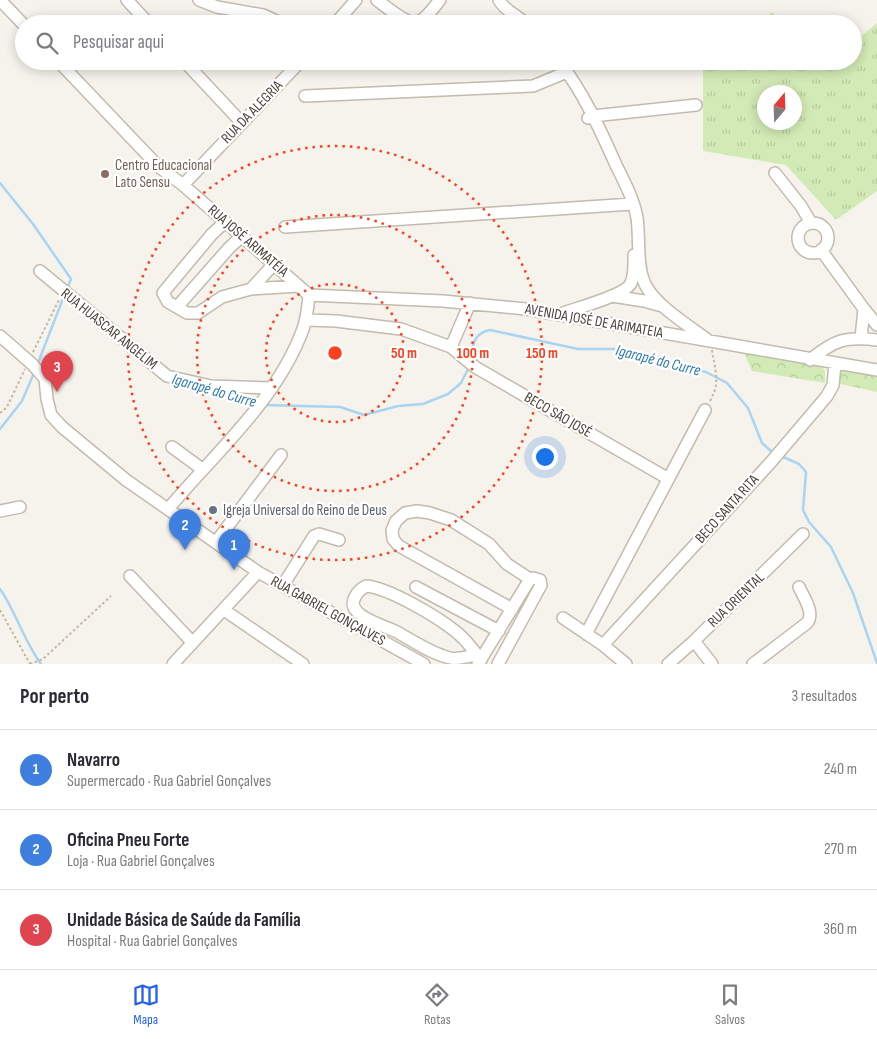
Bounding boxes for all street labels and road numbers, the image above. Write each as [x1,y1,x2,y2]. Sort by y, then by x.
street label: RUA DA ALEGRIA [217,76,287,148]
street label: RUA JOSÉ ARIMATÉIA [204,201,293,282]
street label: RUA HUASCAR ANGELIM [57,284,161,374]
street label: AVENIDA JOSÉ DE ARIMATEIA [523,299,665,343]
street label: BECO SÃO JOSÉ [521,388,595,442]
street label: BECO SANTA RITA [691,470,763,547]
street label: RUA ORIENTAL [704,568,769,632]
street label: RUA GABRIEL GONÇALVES [267,572,389,650]

